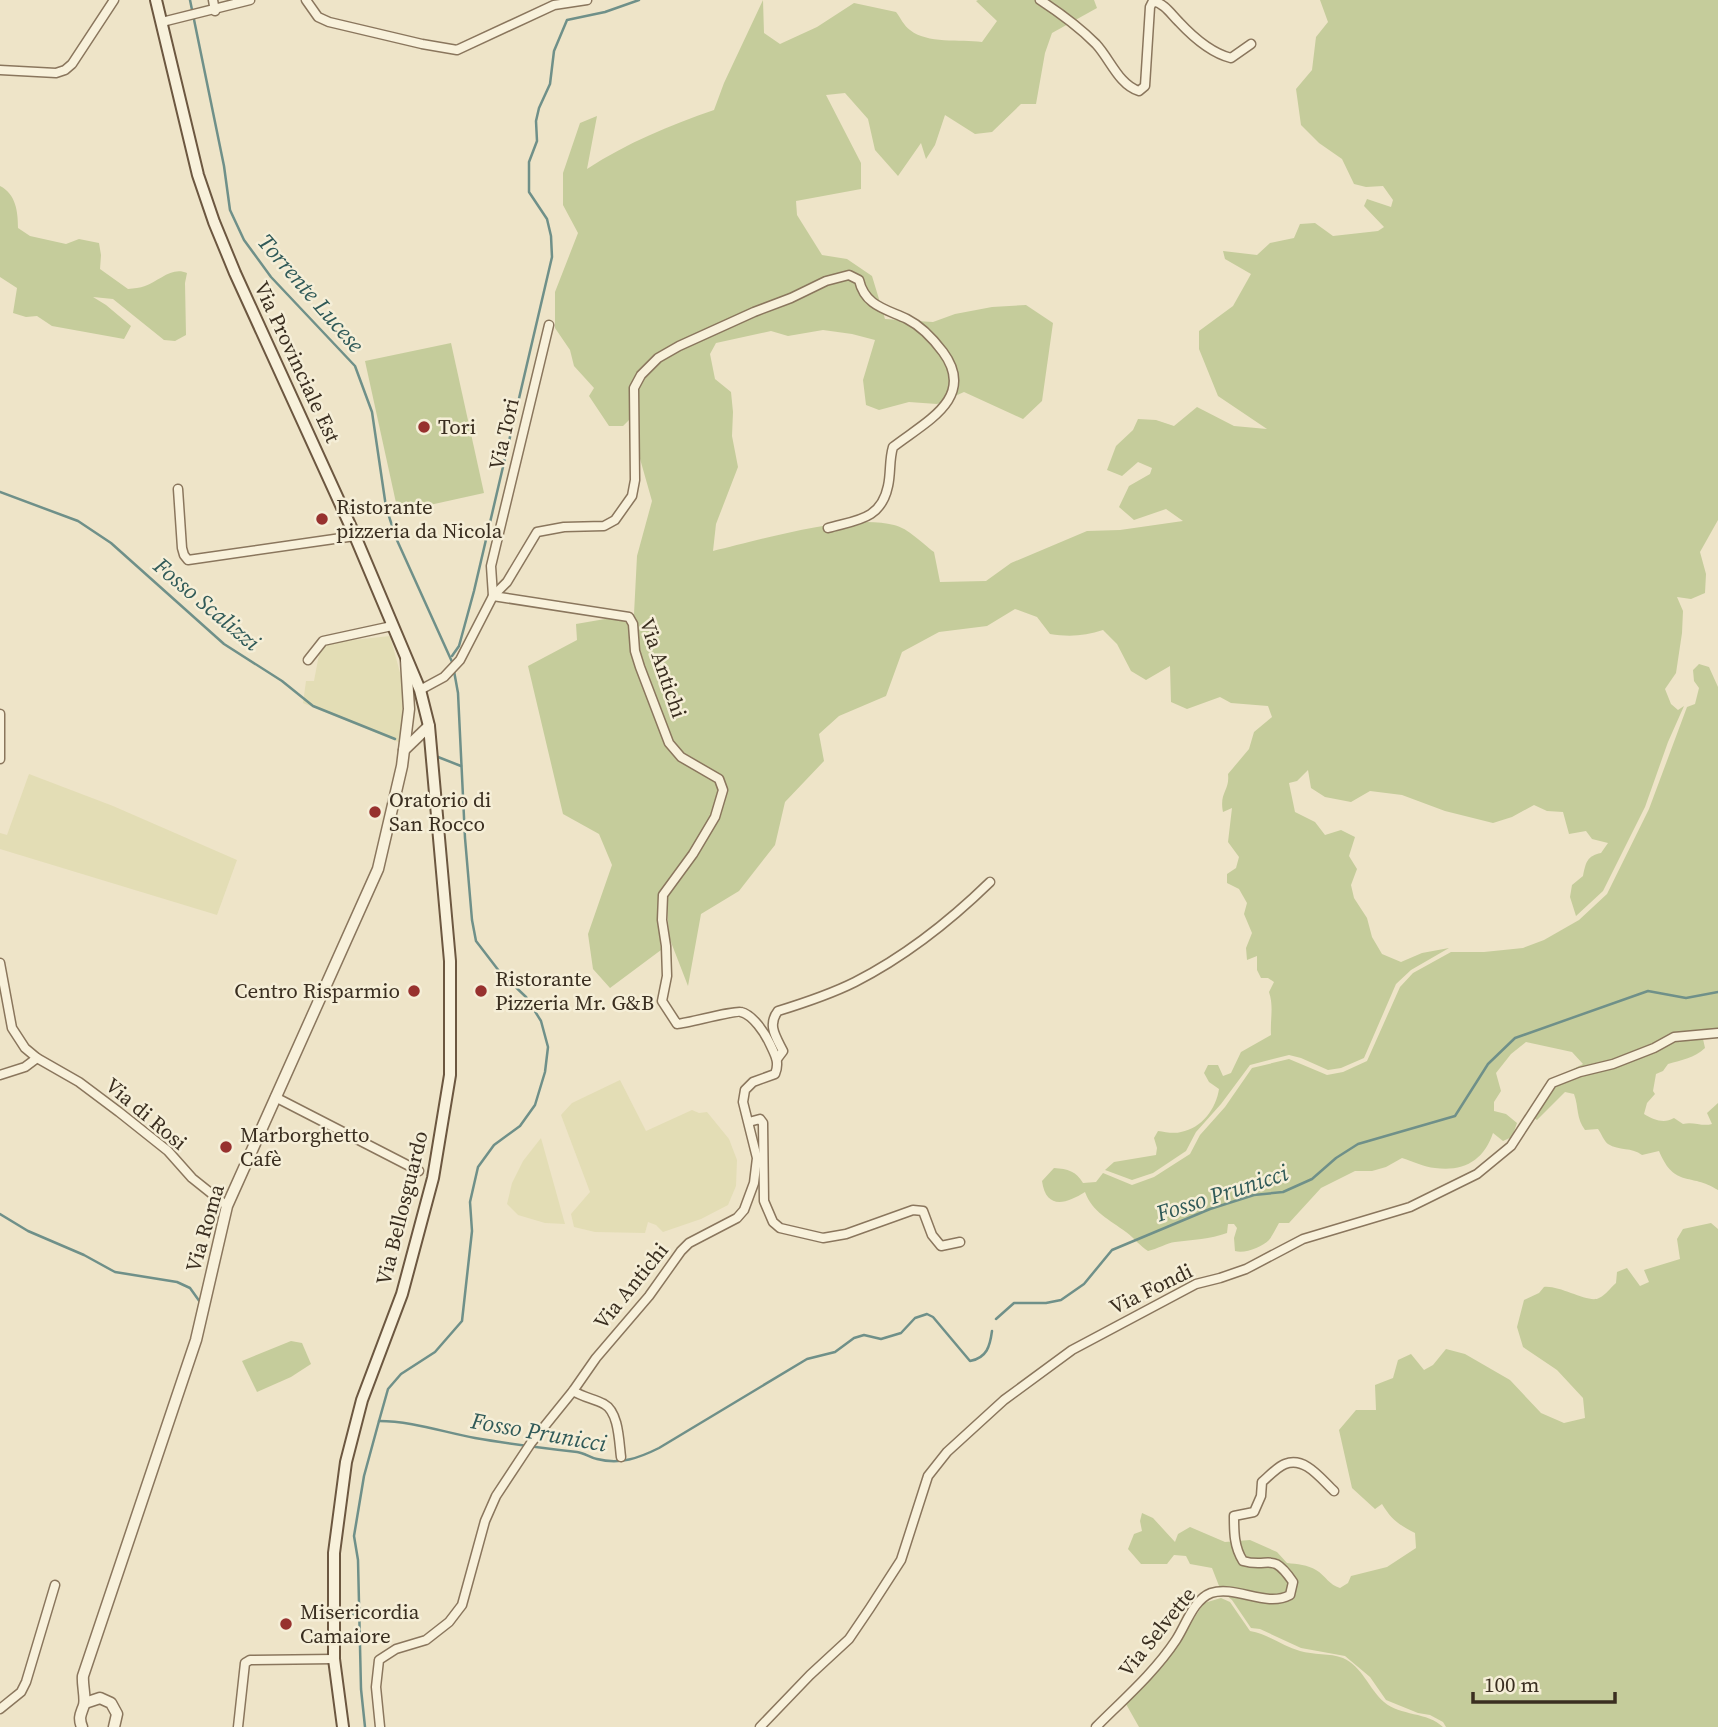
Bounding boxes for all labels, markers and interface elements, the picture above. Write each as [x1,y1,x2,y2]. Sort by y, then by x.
water label: Torrente Lucese [250,227,372,360]
street label: Via Provinciale Est [247,276,348,447]
street label: Via Tori [481,395,526,473]
place label: Tori [438,412,476,441]
marker: Tori [416,419,432,435]
place label: Ristorante pizzeria da Nicola [336,492,503,545]
marker: Ristorante pizzeria da Nicola [314,511,330,527]
water label: Fosso Scalizzi [146,549,267,658]
street label: Via Antichi [633,614,694,722]
place label: Oratorio di San Rocco [389,785,491,838]
marker: Oratorio di San Rocco [367,804,383,820]
place label: Ristorante Pizzeria Mr. G&B [495,964,654,1017]
place label: Centro Risparmio [234,976,400,1005]
marker: Centro Risparmio [406,983,422,999]
marker: Ristorante Pizzeria Mr. G&B [473,983,489,999]
street label: Via di Rosi [99,1071,193,1156]
place label: Marborghetto Cafè [240,1120,369,1173]
street label: Via Bellosguardo [368,1128,435,1288]
marker: Marborghetto Cafè [218,1139,234,1155]
water label: Fosso Prunicci [1151,1157,1292,1230]
street label: Via Roma [178,1180,231,1275]
street label: Via Antichi [587,1236,675,1335]
street label: Via Fondi [1104,1256,1197,1321]
water label: Fosso Prunicci [468,1404,609,1460]
street label: Via Selvette [1111,1581,1202,1683]
place label: Misericordia Camaiore [300,1597,420,1650]
marker: Misericordia Camaiore [278,1616,294,1632]
scale bar [1473,1660,1615,1704]
text: 100 m [1484,1670,1539,1699]

